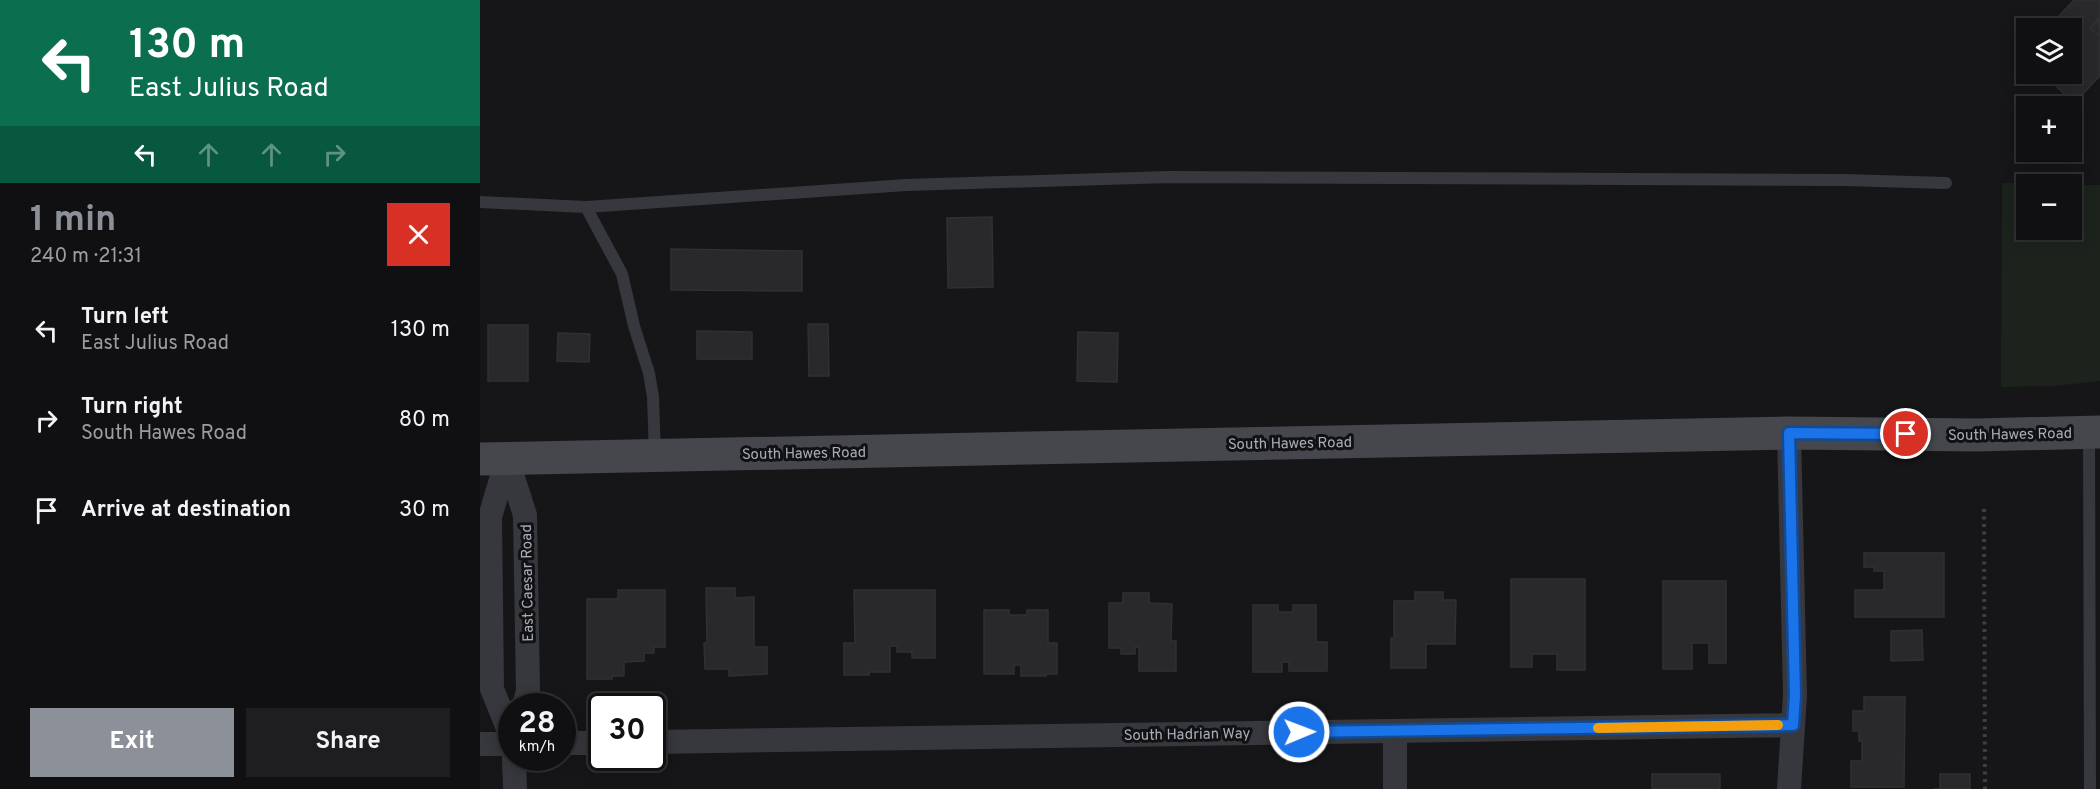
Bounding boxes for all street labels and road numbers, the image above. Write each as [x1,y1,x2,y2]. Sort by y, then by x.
street label: South Hawes Road [1948,425,2072,446]
street label: South Hawes Road [1228,434,1352,455]
street label: South Hawes Road [742,444,866,465]
street label: East Caesar Road [518,524,539,642]
street label: South Hadrian Way [1123,725,1251,746]

